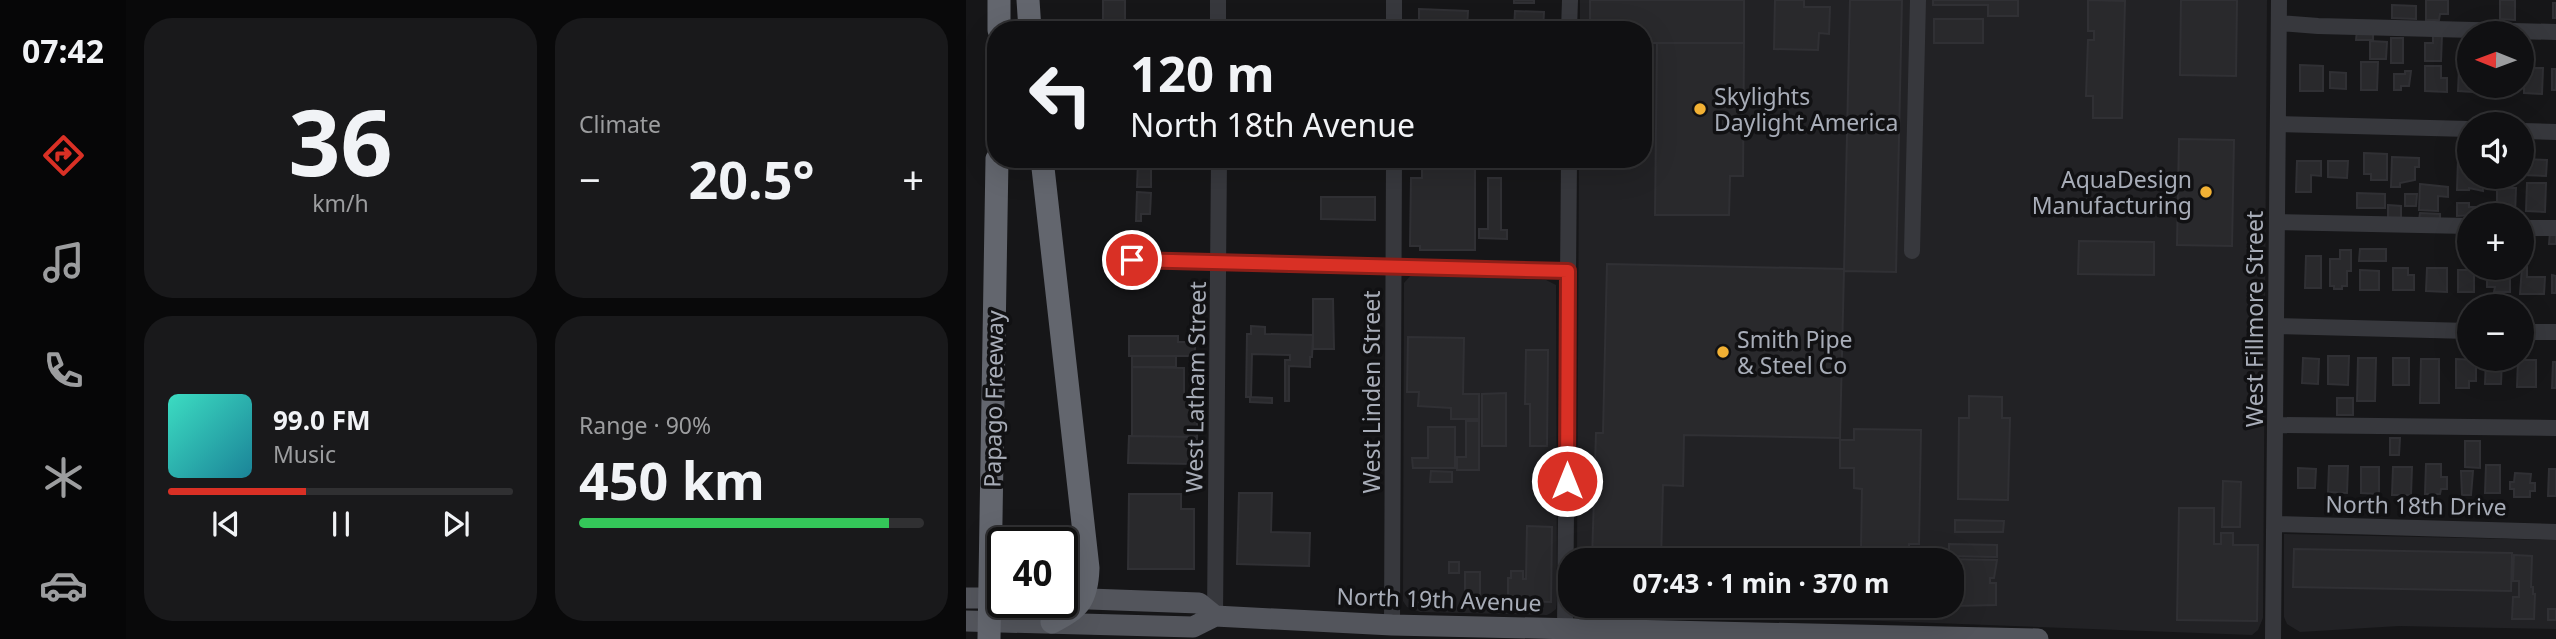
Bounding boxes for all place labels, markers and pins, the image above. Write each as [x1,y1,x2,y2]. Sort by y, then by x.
place label: Skylights Daylight America [1714,80,1898,138]
marker: Skylights Daylight America [1692,101,1708,117]
place label: AquaDesign Manufacturing [2032,163,2192,221]
marker: AquaDesign Manufacturing [2198,184,2214,200]
pin [1102,230,1162,290]
place label: Smith Pipe & Steel Co [1737,323,1853,381]
marker: Smith Pipe & Steel Co [1715,344,1731,360]

